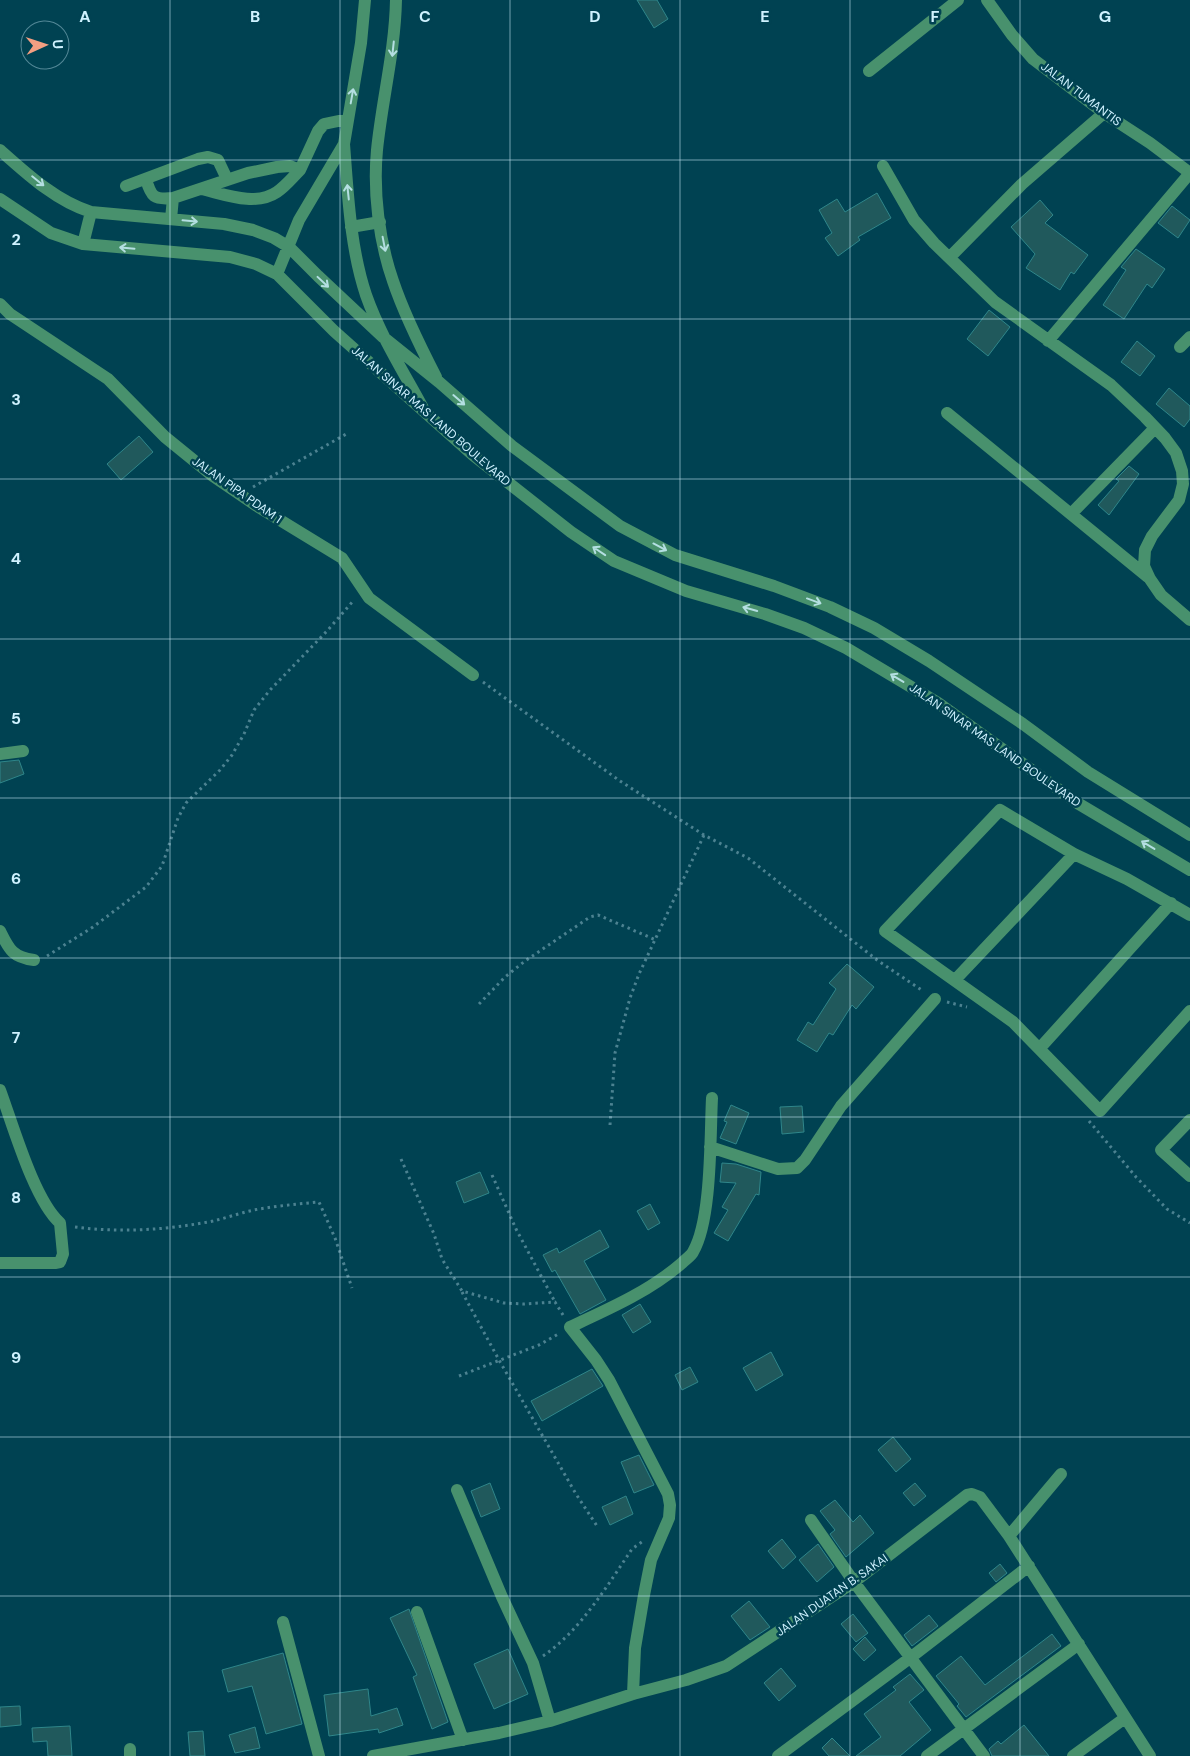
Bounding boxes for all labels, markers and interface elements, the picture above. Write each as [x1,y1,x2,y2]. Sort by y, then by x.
text: A [79,6,91,27]
text: B [250,6,260,27]
text: C [419,6,431,27]
text: D [589,6,601,27]
text: E [760,6,770,27]
text: F [931,6,940,27]
text: G [1099,6,1111,27]
north arrow [20,20,70,70]
text: U [49,39,67,50]
one-way arrow [388,40,398,56]
street label: JALAN TUMANTIS [1038,58,1125,130]
one-way arrow [347,88,357,104]
one-way arrow [31,175,44,186]
one-way arrow [343,184,353,200]
one-way arrow [182,217,198,226]
text: 2 [11,229,21,250]
one-way arrow [379,236,389,252]
one-way arrow [120,243,136,253]
one-way arrow [317,276,330,288]
street label: JALAN SINAR MAS LAND BOULEVARD [348,342,514,490]
text: 3 [11,389,21,410]
one-way arrow [453,394,466,406]
street label: JALAN PIPA PDAM 1 [189,453,285,527]
one-way arrow [653,542,668,552]
one-way arrow [592,546,606,556]
text: 4 [11,548,21,569]
one-way arrow [805,597,821,606]
one-way arrow [742,604,758,614]
one-way arrow [890,672,904,682]
street label: JALAN SINAR MAS LAND BOULEVARD [906,679,1084,811]
text: 5 [11,708,21,729]
one-way arrow [1142,840,1156,850]
text: 6 [11,868,21,889]
text: 7 [12,1027,21,1048]
text: 8 [11,1187,21,1208]
text: 9 [11,1347,21,1368]
street label: JALAN DUATAN B. SAKAI [773,1550,891,1640]

